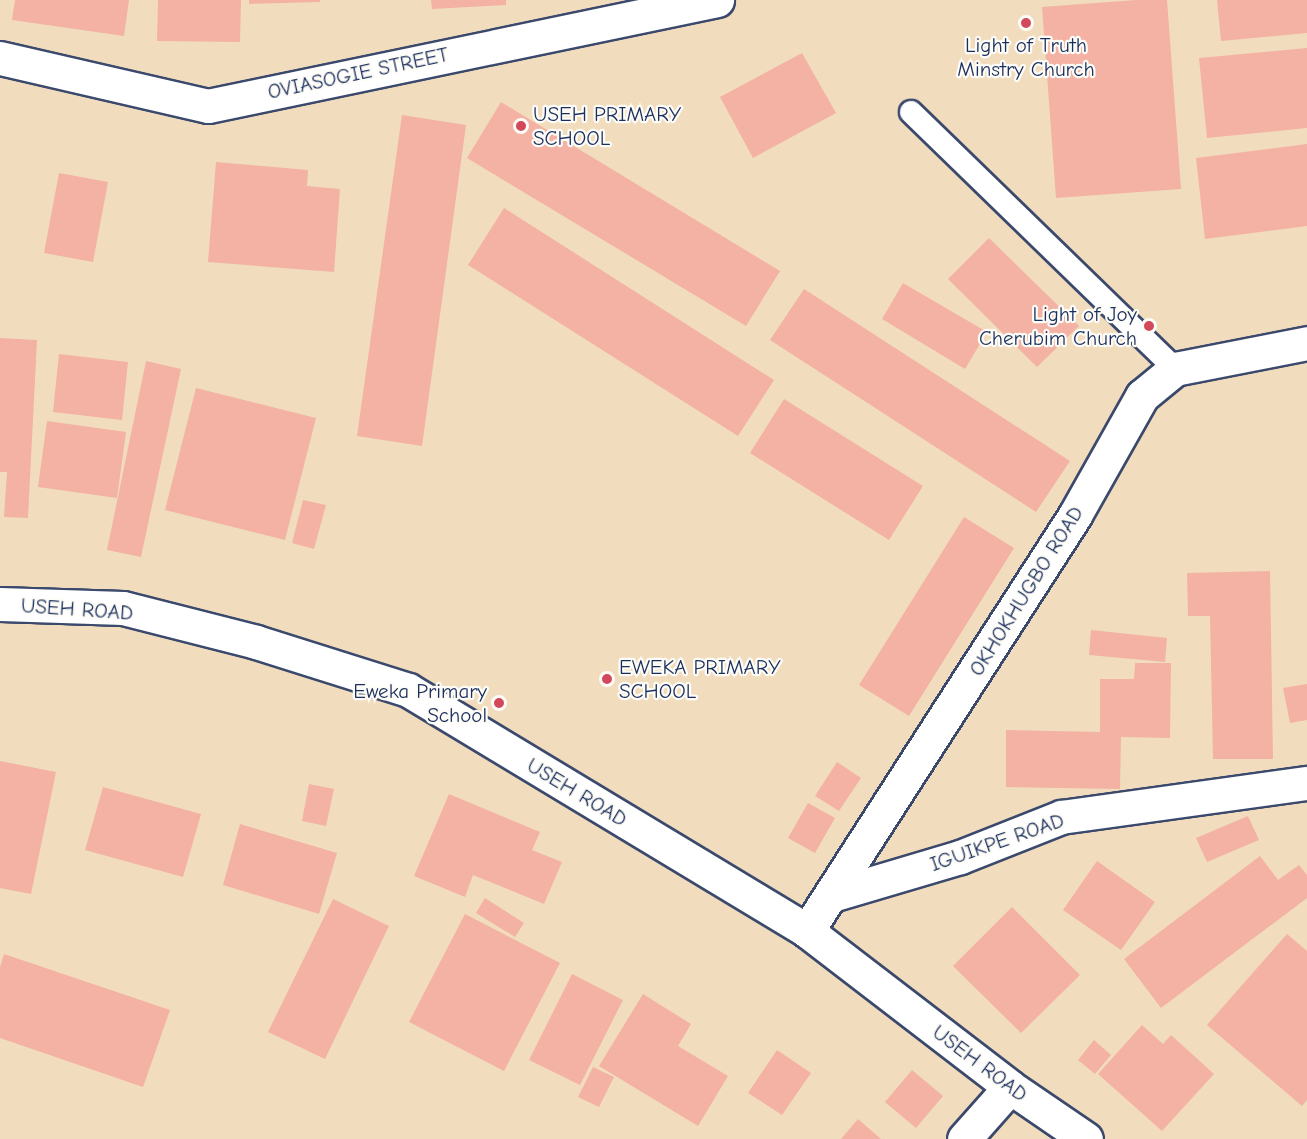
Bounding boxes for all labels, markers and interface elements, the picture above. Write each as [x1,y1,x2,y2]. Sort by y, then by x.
marker: Light of Truth Minstry Church [1019,16,1033,30]
place label: Light of Truth Minstry Church [957,32,1095,82]
street label: OVIASOGIE STREET [265,42,451,104]
place label: USEH PRIMARY SCHOOL [533,101,681,151]
marker: USEH PRIMARY SCHOOL [514,119,528,133]
place label: Light of Joy Cherubim Church [979,301,1137,351]
marker: Light of Joy Cherubim Church [1142,319,1156,333]
street label: OKHOKHUGBO ROAD [964,501,1088,681]
street label: USEH ROAD [20,593,134,625]
place label: EWEKA PRIMARY SCHOOL [619,654,781,704]
marker: EWEKA PRIMARY SCHOOL [600,672,614,686]
place label: Eweka Primary School [353,678,487,728]
marker: Eweka Primary School [492,696,506,710]
street label: USEH ROAD [522,752,632,832]
street label: IGUIKPE ROAD [927,807,1067,877]
street label: USEH ROAD [928,1019,1032,1107]

